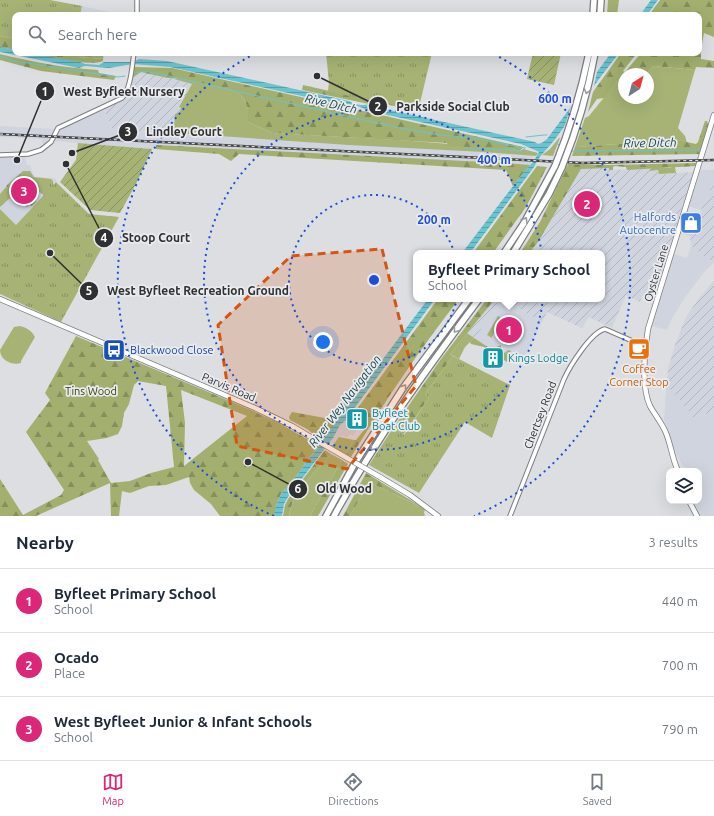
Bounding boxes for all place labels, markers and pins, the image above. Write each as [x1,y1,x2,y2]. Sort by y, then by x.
callout: West Byfleet Nursery [35,79,192,103]
callout: Parkside Social Club [368,94,517,118]
callout: Lindley Court [118,120,230,144]
pin: 3 [11,176,37,206]
pin: 2 [574,189,600,219]
shop icon: Halfords Autocentre [678,210,704,236]
place label: Halfords Autocentre [620,211,676,236]
callout: Stoop Court [94,226,198,250]
centre of rings [367,273,381,287]
callout: West Byfleet Recreation Ground [79,279,297,303]
pin: 1 [496,315,522,345]
cafe icon: Coffee Corner Stop [626,336,652,362]
bus stop icon: Blackwood Close [101,337,127,363]
place label: Blackwood Close [130,344,214,356]
building icon: Kings Lodge [480,345,506,371]
place label: Kings Lodge [508,352,568,364]
place label: Coffee Corner Stop [609,363,669,388]
building icon: Byfleet Boat Club [344,406,370,432]
place label: Byfleet Boat Club [372,407,420,432]
callout: Old Wood [288,477,380,501]

